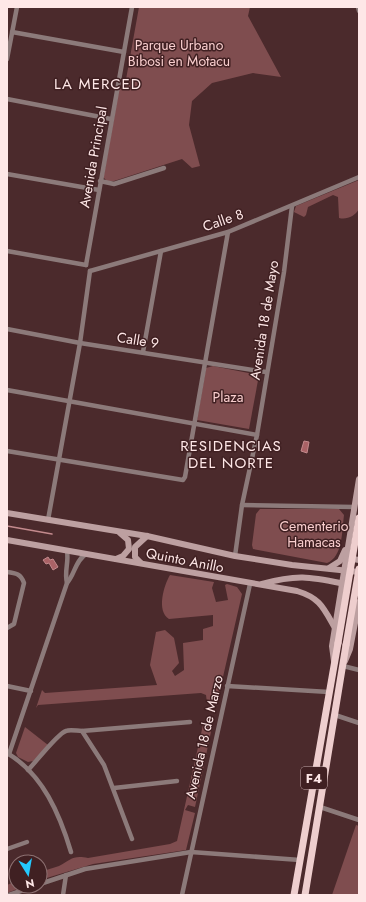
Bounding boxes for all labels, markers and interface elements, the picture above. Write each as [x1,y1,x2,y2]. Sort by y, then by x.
park label: Parque Urbano Bibosi en Motacu [128,35,230,71]
district label: LA MERCED [54,73,142,95]
street label: Avenida Principal [74,105,112,209]
street label: Calle 8 [200,204,246,236]
street label: Avenida 18 de Mayo [245,258,283,381]
street label: Calle 9 [116,327,160,353]
park label: Plaza [213,387,243,407]
district label: RESIDENCIAS DEL NORTE [180,435,282,474]
park label: Cementerio Hamacas [280,516,349,552]
street label: Quinto Anillo [144,543,226,577]
street label: Avenida 18 de Marzo [180,673,228,801]
road number: F4 [301,767,327,789]
north arrow [8,854,48,894]
text: N [24,875,36,893]

